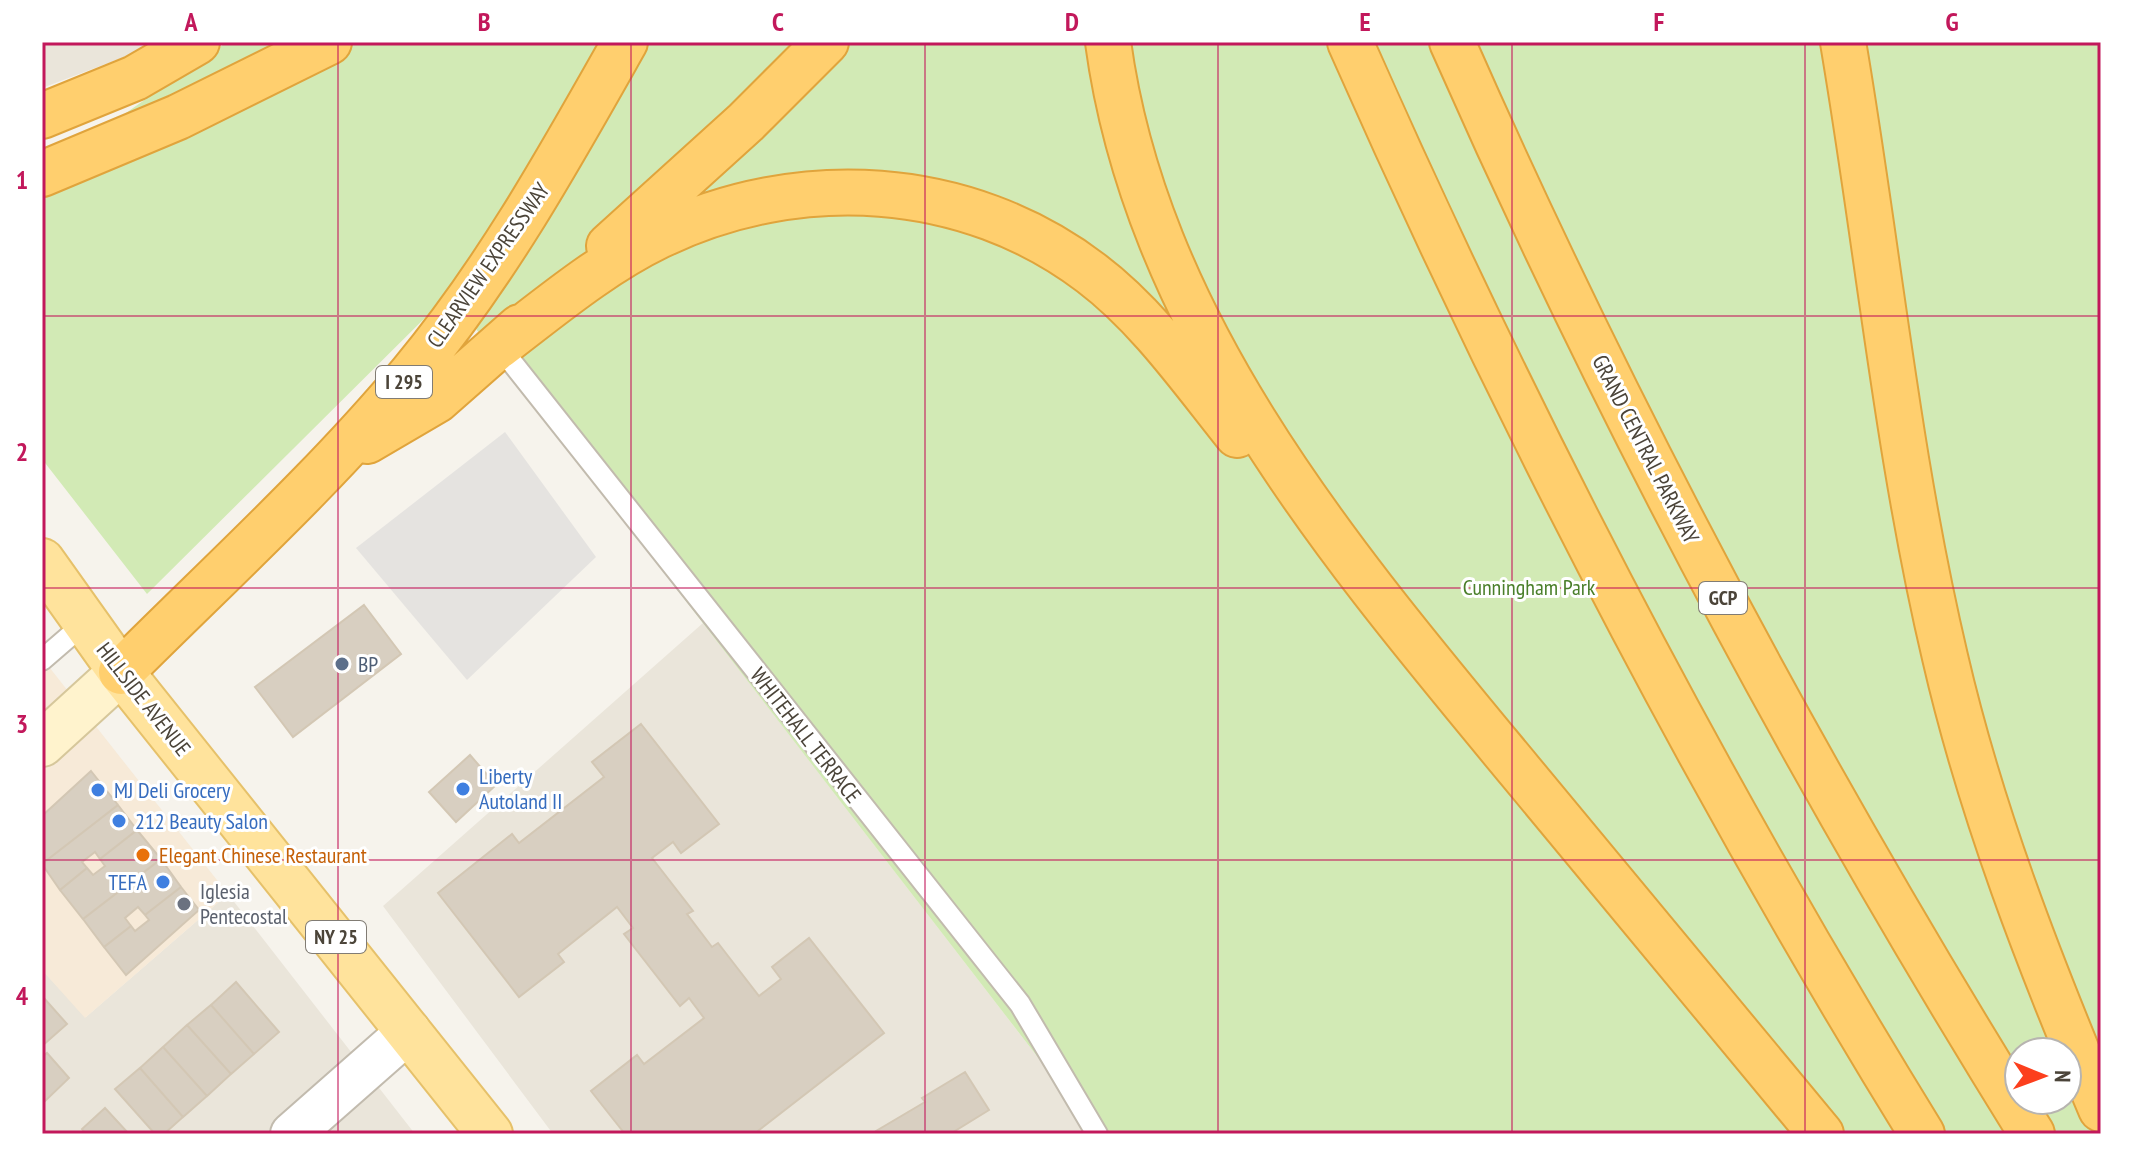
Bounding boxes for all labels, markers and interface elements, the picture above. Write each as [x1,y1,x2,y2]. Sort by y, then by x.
text: A [183,5,198,38]
text: B [478,5,491,38]
text: C [772,5,784,38]
text: D [1065,5,1079,38]
text: E [1359,5,1371,38]
text: F [1654,5,1665,38]
text: G [1945,5,1959,38]
text: 1 [16,163,28,196]
street label: CLEARVIEW EXPRESSWAY [421,177,555,353]
street label: GRAND CENTRAL PARKWAY [1586,350,1706,548]
road number: I 295 [376,366,432,398]
text: 2 [16,435,28,468]
park label: Cunningham Park [1463,573,1596,601]
road number: GCP [1699,582,1747,614]
street label: HILLSIDE AVENUE [91,637,197,761]
place label: BP [358,650,378,678]
marker: BP [333,655,351,673]
street label: WHITEHALL TERRACE [744,662,868,808]
text: 3 [16,707,28,740]
place label: Liberty Autoland II [479,762,562,815]
place label: MJ Deli Grocery [114,776,231,804]
marker: Liberty Autoland II [454,780,472,798]
marker: MJ Deli Grocery [89,781,107,799]
place label: 212 Beauty Salon [135,807,268,835]
marker: 212 Beauty Salon [110,812,128,830]
place label: Elegant Chinese Restaurant [159,841,367,869]
marker: Elegant Chinese Restaurant [134,846,152,864]
place label: TEFA [108,868,148,896]
marker: TEFA [154,873,172,891]
place label: Iglesia Pentecostal [200,877,288,930]
marker: Iglesia Pentecostal [175,895,193,913]
road number: NY 25 [306,921,366,953]
text: 4 [16,979,29,1012]
north arrow [2003,1036,2083,1116]
text: N [2049,1070,2077,1083]

